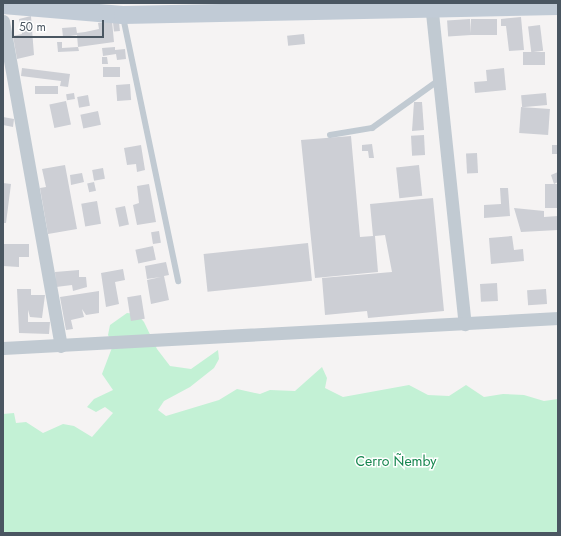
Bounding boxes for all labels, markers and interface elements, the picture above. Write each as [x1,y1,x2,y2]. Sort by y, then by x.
scale bar [14,12,106,38]
text: 50 m [19,18,46,36]
park label: Cerro Ñemby [356,453,436,469]

